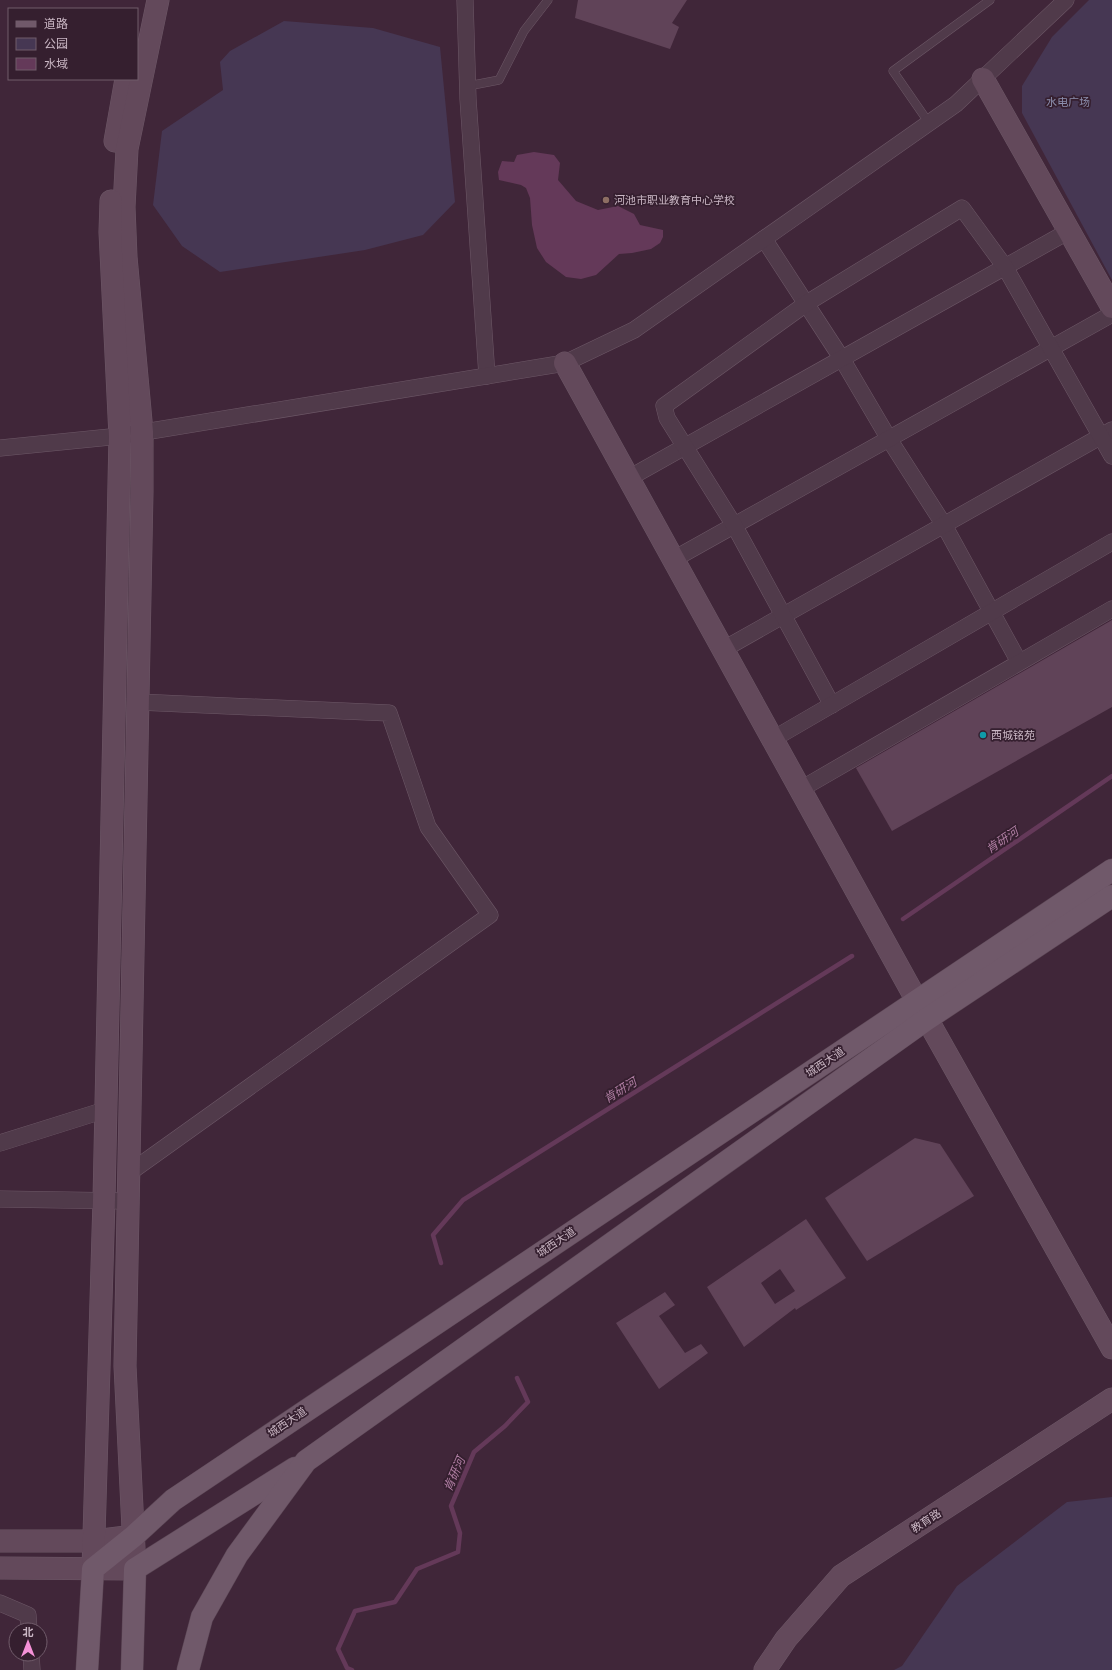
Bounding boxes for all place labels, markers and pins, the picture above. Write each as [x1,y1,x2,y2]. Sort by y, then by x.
place label: 河池市职业教育中心学校 [614,193,735,207]
marker: 河池市职业教育中心学校 [601,195,611,205]
place label: 西城铭苑 [991,728,1035,742]
marker: 西城铭苑 [978,730,988,740]

